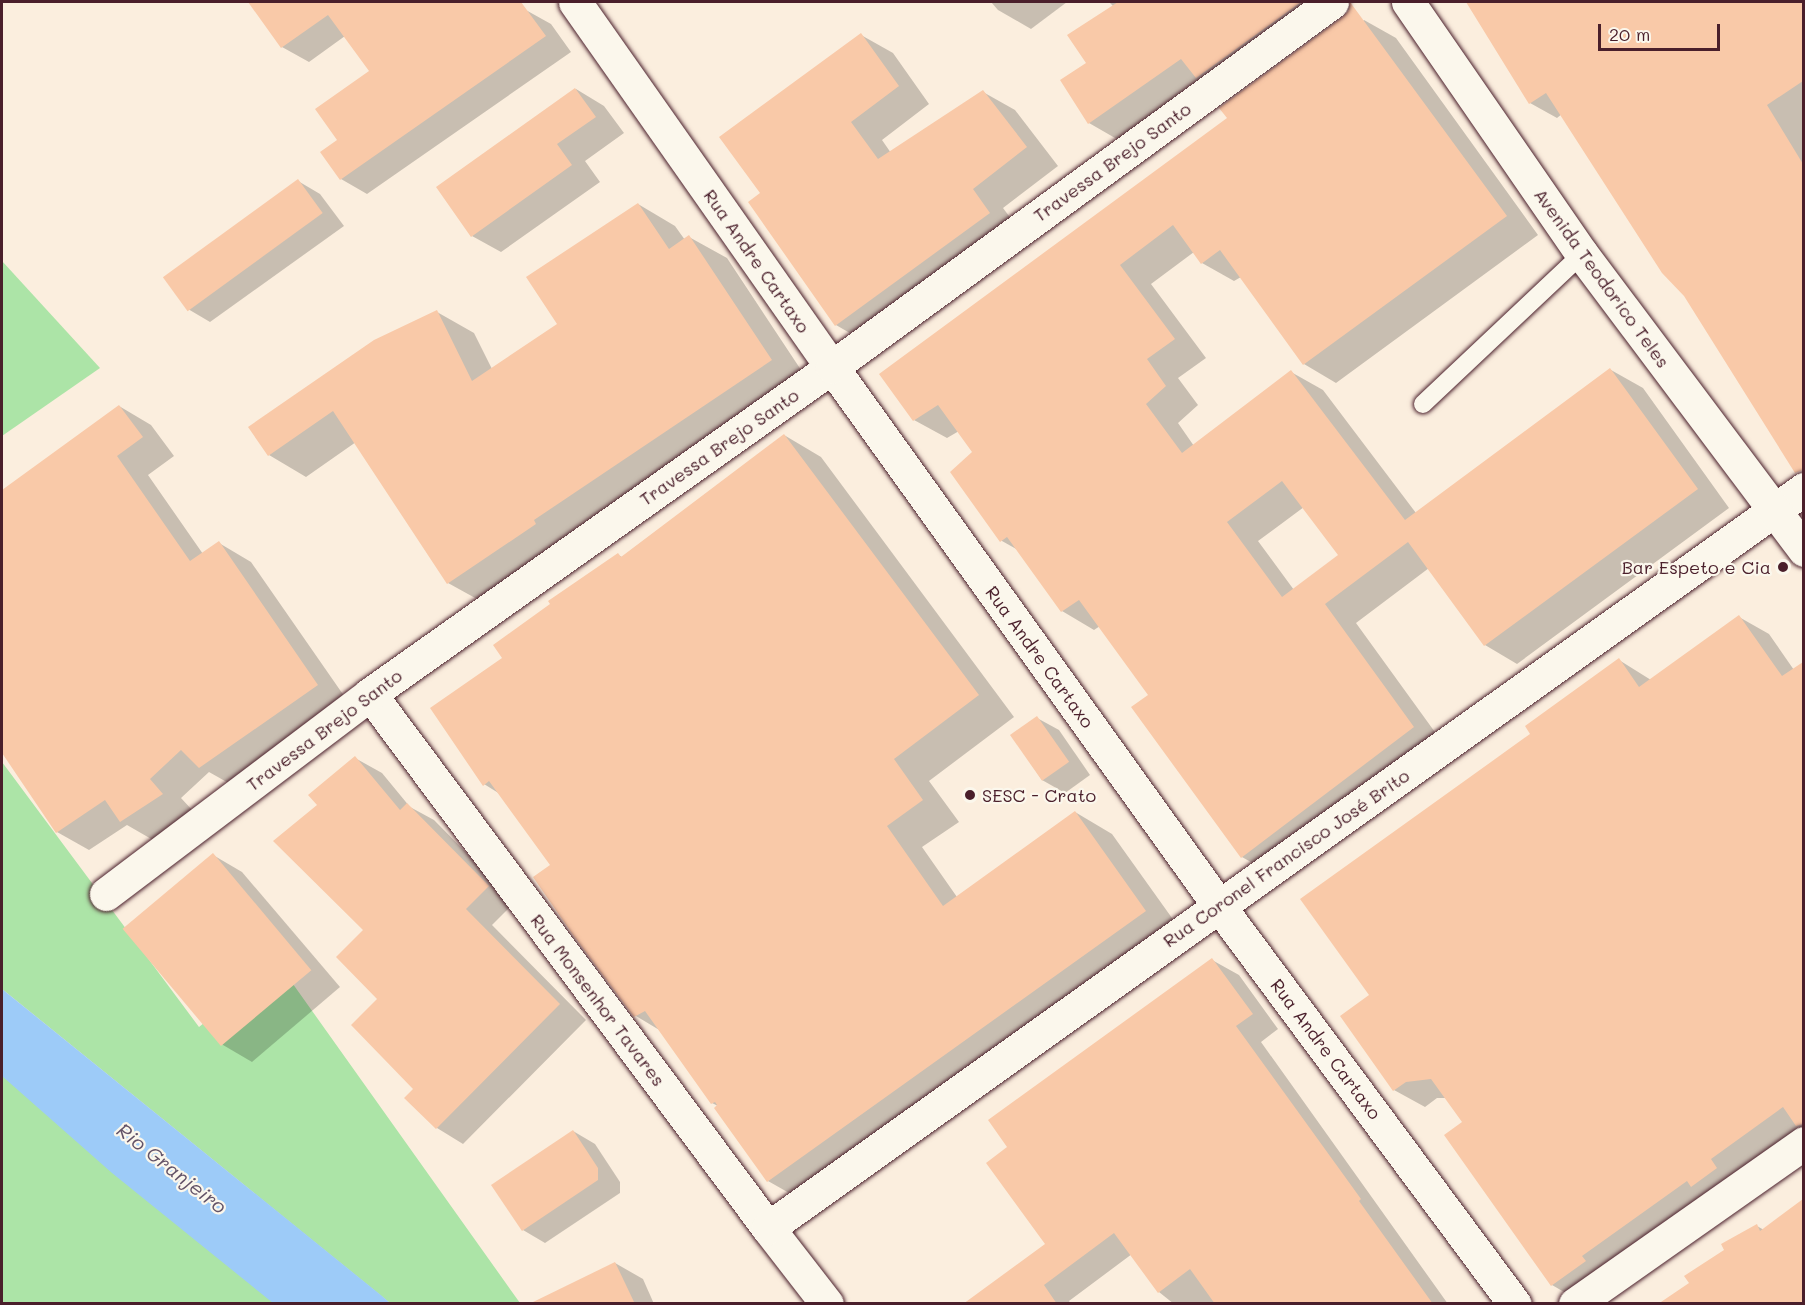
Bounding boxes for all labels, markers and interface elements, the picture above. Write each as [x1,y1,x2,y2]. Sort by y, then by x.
scale bar [1601,12,1722,50]
text: 20 m [1609,22,1650,46]
street label: Travessa Brejo Santo [1029,98,1195,226]
street label: Avenida Teodorico Teles [1530,184,1674,372]
street label: Rua Andre Cartaxo [699,185,815,337]
street label: Travessa Brejo Santo [635,384,803,510]
place label: Bar Espeto e Cia [1622,556,1771,578]
marker: Bar Espeto e Cia [1776,560,1790,574]
street label: Rua Andre Cartaxo [981,582,1099,732]
street label: Travessa Brejo Santo [242,664,406,796]
street label: Rua Coronel Francisco José Brito [1159,764,1413,952]
place label: SESC - Crato [982,784,1096,806]
marker: SESC - Crato [963,788,977,802]
street label: Rua Monsenhor Tavares [526,910,670,1090]
street label: Rua Andre Cartaxo [1266,975,1386,1123]
water label: Rio Granjeiro [112,1118,232,1218]

